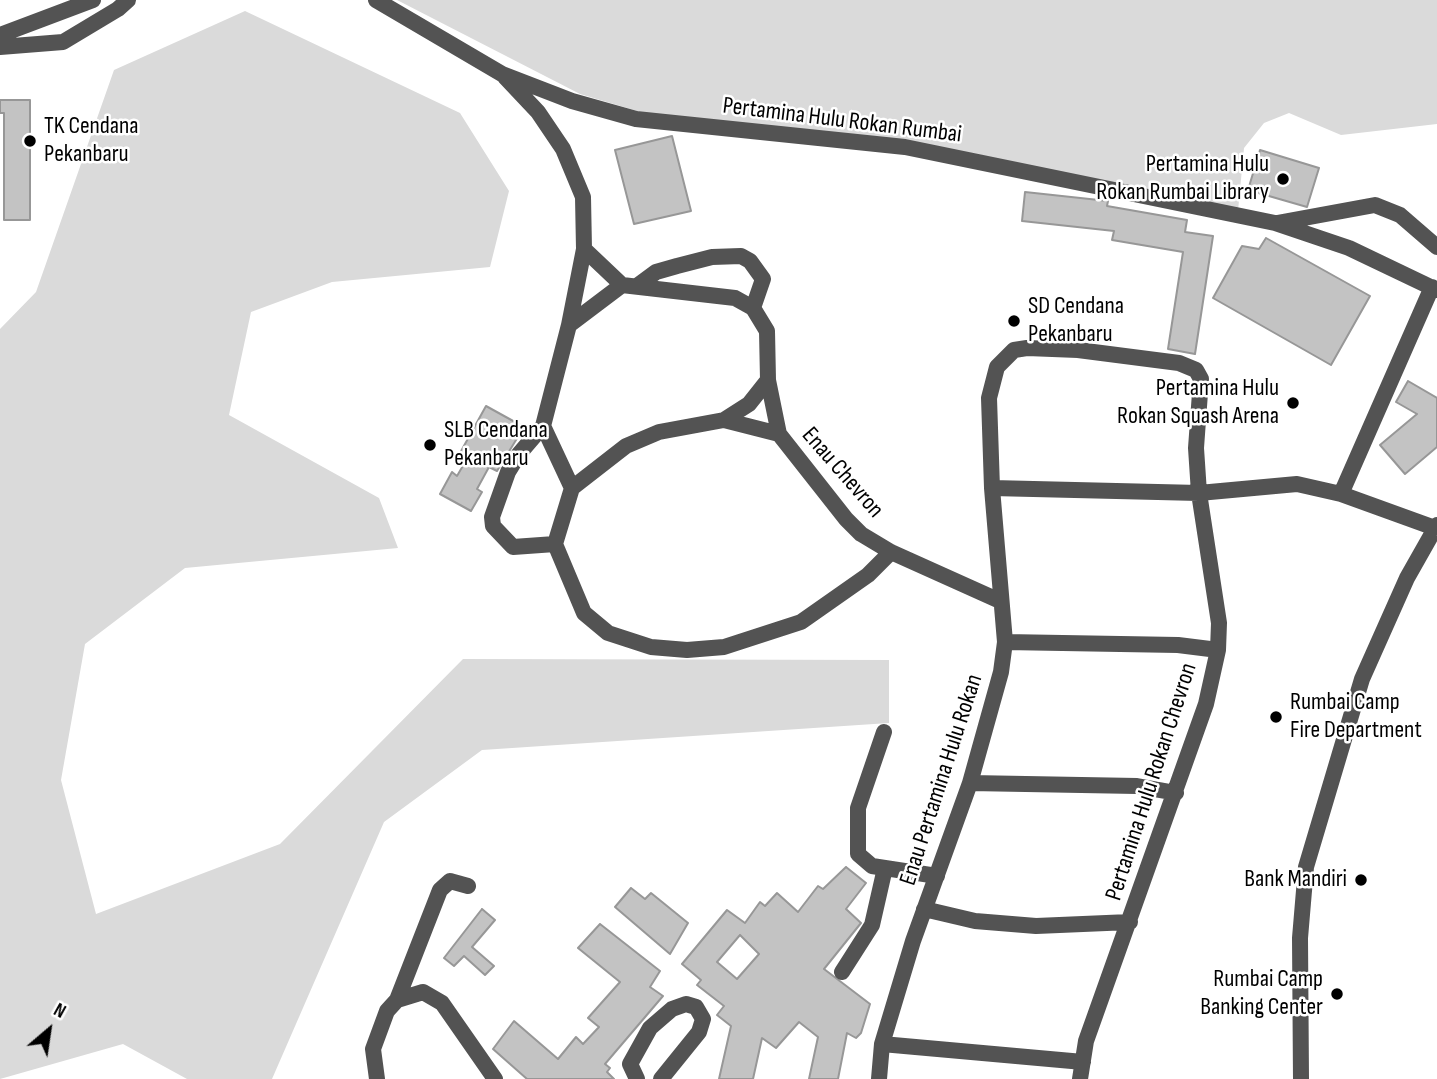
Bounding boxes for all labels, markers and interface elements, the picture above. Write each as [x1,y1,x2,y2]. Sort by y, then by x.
street label: Pertamina Hulu Rokan Rumbai [721,92,963,150]
place label: TK Cendana Pekanbaru [44,113,139,169]
marker: TK Cendana Pekanbaru [22,133,38,149]
place label: Pertamina Hulu Rokan Rumbai Library [1096,151,1269,207]
marker: Pertamina Hulu Rokan Rumbai Library [1275,171,1291,187]
place label: SD Cendana Pekanbaru [1028,293,1124,349]
marker: SD Cendana Pekanbaru [1006,313,1022,329]
place label: Pertamina Hulu Rokan Squash Arena [1117,375,1279,431]
marker: Pertamina Hulu Rokan Squash Arena [1285,395,1301,411]
place label: SLB Cendana Pekanbaru [444,417,548,473]
street label: Enau Chevron [795,422,889,524]
marker: SLB Cendana Pekanbaru [422,437,438,453]
street label: Pertamina Hulu Rokan Chevron [1100,660,1204,904]
street label: Enau Pertamina Hulu Rokan [894,671,990,889]
place label: Rumbai Camp Fire Department [1290,689,1422,745]
marker: Rumbai Camp Fire Department [1268,709,1284,725]
place label: Bank Mandiri [1244,866,1347,894]
marker: Bank Mandiri [1353,872,1369,888]
place label: Rumbai Camp Banking Center [1200,966,1323,1022]
marker: Rumbai Camp Banking Center [1329,986,1345,1002]
north arrow [14,995,84,1065]
text: N [49,999,69,1024]

